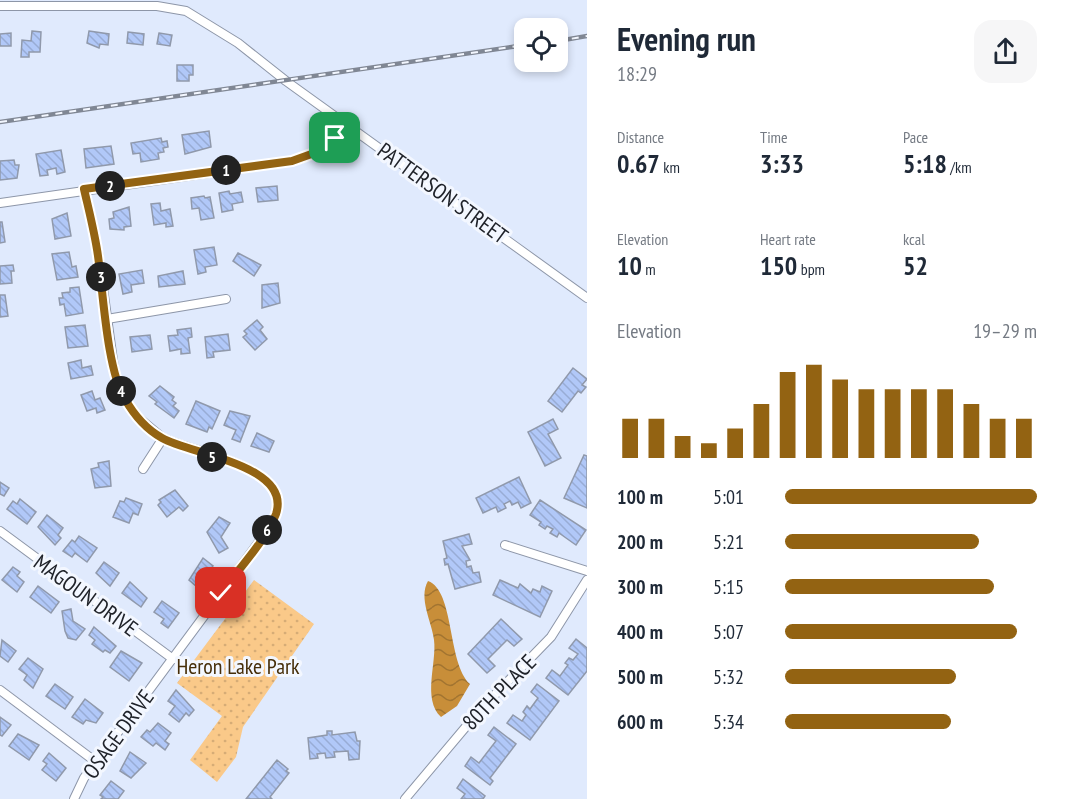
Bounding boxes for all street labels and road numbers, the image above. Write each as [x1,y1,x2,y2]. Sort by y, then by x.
street label: PATTERSON STREET [372,136,514,250]
street label: MAGOUN DRIVE [29,548,143,642]
street label: 80TH PLACE [456,648,542,736]
street label: OSAGE DRIVE [76,684,160,784]

